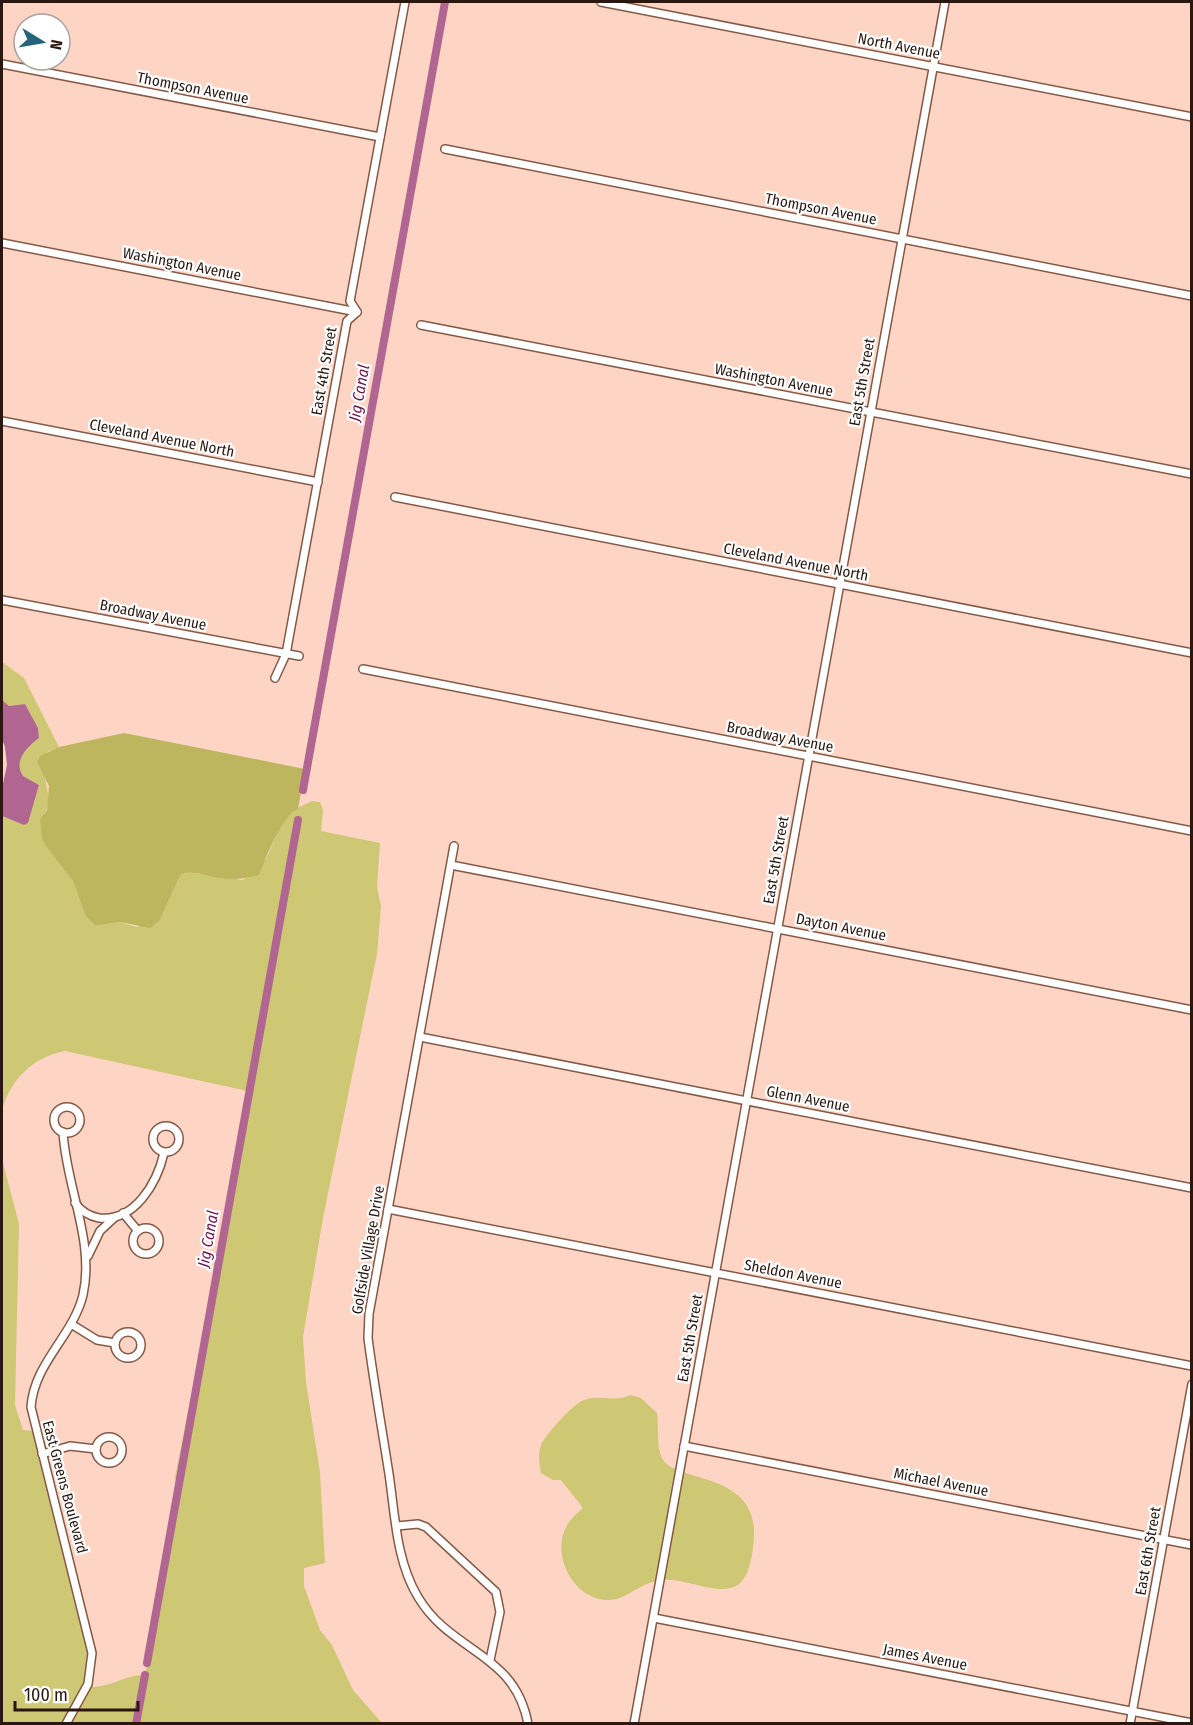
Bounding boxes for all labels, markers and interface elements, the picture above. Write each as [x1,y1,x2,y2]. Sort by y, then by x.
north arrow [12,12,72,72]
street label: North Avenue [856,29,942,63]
text: N [46,38,66,51]
street label: Thompson Avenue [136,68,250,108]
street label: Thompson Avenue [764,189,878,229]
street label: Washington Avenue [121,244,243,284]
street label: East 4th Street [307,325,341,417]
street label: East 5th Street [845,337,879,427]
street label: Washington Avenue [713,360,835,400]
water label: Jig Canal [344,363,373,424]
street label: Cleveland Avenue North [88,415,236,461]
street label: Cleveland Avenue North [722,539,870,585]
street label: Broadway Avenue [98,596,208,634]
street label: Broadway Avenue [725,718,835,756]
street label: East 5th Street [759,815,793,905]
street label: Dayton Avenue [794,909,888,945]
street label: Glenn Avenue [765,1082,851,1116]
street label: Golfside Village Drive [348,1184,388,1316]
water label: Jig Canal [193,1209,222,1270]
street label: Sheldon Avenue [743,1256,843,1292]
street label: East 5th Street [673,1293,707,1383]
street label: East Greens Boulevard [39,1419,91,1555]
street label: Michael Avenue [892,1464,990,1500]
street label: East 6th Street [1131,1505,1165,1597]
street label: James Avenue [881,1640,969,1674]
scale bar [15,1674,138,1712]
text: 100 m [24,1684,68,1706]

